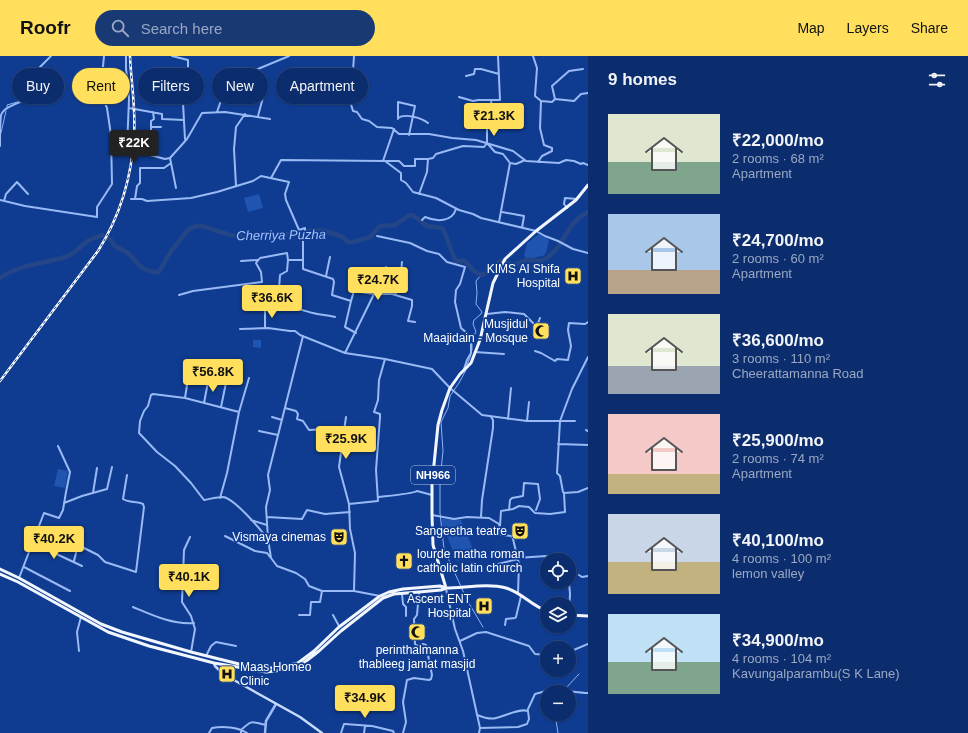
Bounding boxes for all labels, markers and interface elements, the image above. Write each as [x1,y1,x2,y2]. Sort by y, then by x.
search box [95,10,375,46]
text: Roofr [20,17,71,38]
icon: search [109,17,131,39]
text: Search here [141,20,222,37]
text: Map [797,20,825,36]
text: Layers [847,20,889,36]
text: Share [911,20,948,36]
chip: Buy [12,68,64,104]
chip: Rent [72,68,130,104]
chip: Filters [138,68,204,104]
chip: New [212,68,268,104]
chip: Apartment [276,68,368,104]
icon: filters [926,69,948,91]
text: 9 homes [608,70,677,89]
pin: ₹21.3K [461,103,527,137]
text: ₹21.3K [473,108,515,123]
pin: ₹22K [110,130,158,164]
icon: home [640,130,688,178]
text: ₹22,000/mo [732,131,824,150]
text: ₹22K [118,135,150,150]
text: 2 rooms · 68 m² [732,151,824,166]
text: Apartment [732,166,792,181]
water label: Cherriya Puzha [236,227,326,243]
icon: home [640,230,688,278]
text: ₹24,700/mo [732,231,824,250]
text: 2 rooms · 60 m² [732,251,824,266]
place label: KIMS Al Shifa Hospital [487,262,560,290]
hospital icon: KIMS Al Shifa Hospital [563,266,583,286]
text: Apartment [732,266,792,281]
pin: ₹24.7K [345,267,411,301]
text: ₹24.7K [357,272,399,287]
pin: ₹36.6K [239,285,305,319]
text: ₹36.6K [251,290,293,305]
place label: Musjidul Maajidain - Mosque [423,317,528,345]
mosque icon: Musjidul Maajidain - Mosque [531,321,551,341]
icon: home [640,330,688,378]
text: ₹36,600/mo [732,331,824,350]
text: 3 rooms · 110 m² [732,351,830,366]
pin: ₹56.8K [180,359,246,393]
text: ₹56.8K [192,364,234,379]
text: Cheerattamanna Road [732,366,864,381]
pin: ₹25.9K [313,426,379,460]
icon: home [640,430,688,478]
text: ₹25.9K [325,431,367,446]
text: ₹25,900/mo [732,431,824,450]
text: 2 rooms · 74 m² [732,451,824,466]
road number: NH966 [411,466,455,484]
text: Apartment [732,466,792,481]
theatre icon: Sangeetha teatre [510,521,530,541]
place label: Sangeetha teatre [415,524,507,538]
pin: ₹40.2K [21,526,87,560]
theatre icon: Vismaya cinemas [329,527,349,547]
place label: Vismaya cinemas [232,530,326,544]
icon: home [640,530,688,578]
text: ₹40.2K [33,531,75,546]
text: ₹40,100/mo [732,531,824,550]
place label: lourde matha roman catholic latin church [417,547,524,575]
church icon: lourde matha roman catholic latin church [394,551,414,571]
text: 4 rooms · 100 m² [732,551,831,566]
map controls [540,553,576,721]
button: locate [540,553,576,589]
pin: ₹40.1K [156,564,222,598]
text: lemon valley [732,566,804,581]
text: ₹40.1K [168,569,210,584]
place label: Ascent ENT Hospital [407,592,472,620]
hospital icon: Ascent ENT Hospital [474,596,494,616]
button: layers [540,597,576,633]
mosque icon: perinthalmanna thableeg jamat masjid [407,622,427,642]
icon: home [640,630,688,678]
text: ₹34,900/mo [732,631,824,650]
button: + [540,641,576,677]
place label: perinthalmanna thableeg jamat masjid [359,643,475,671]
text: 4 rooms · 104 m² [732,651,831,666]
place label: Maas Homeo Clinic [240,660,312,688]
hospital icon: Maas Homeo Clinic [217,664,237,684]
text: Kavungalparambu(S K Lane) [732,666,900,681]
pin: ₹34.9K [332,685,398,719]
button: − [540,685,576,721]
text: ₹34.9K [344,690,386,705]

